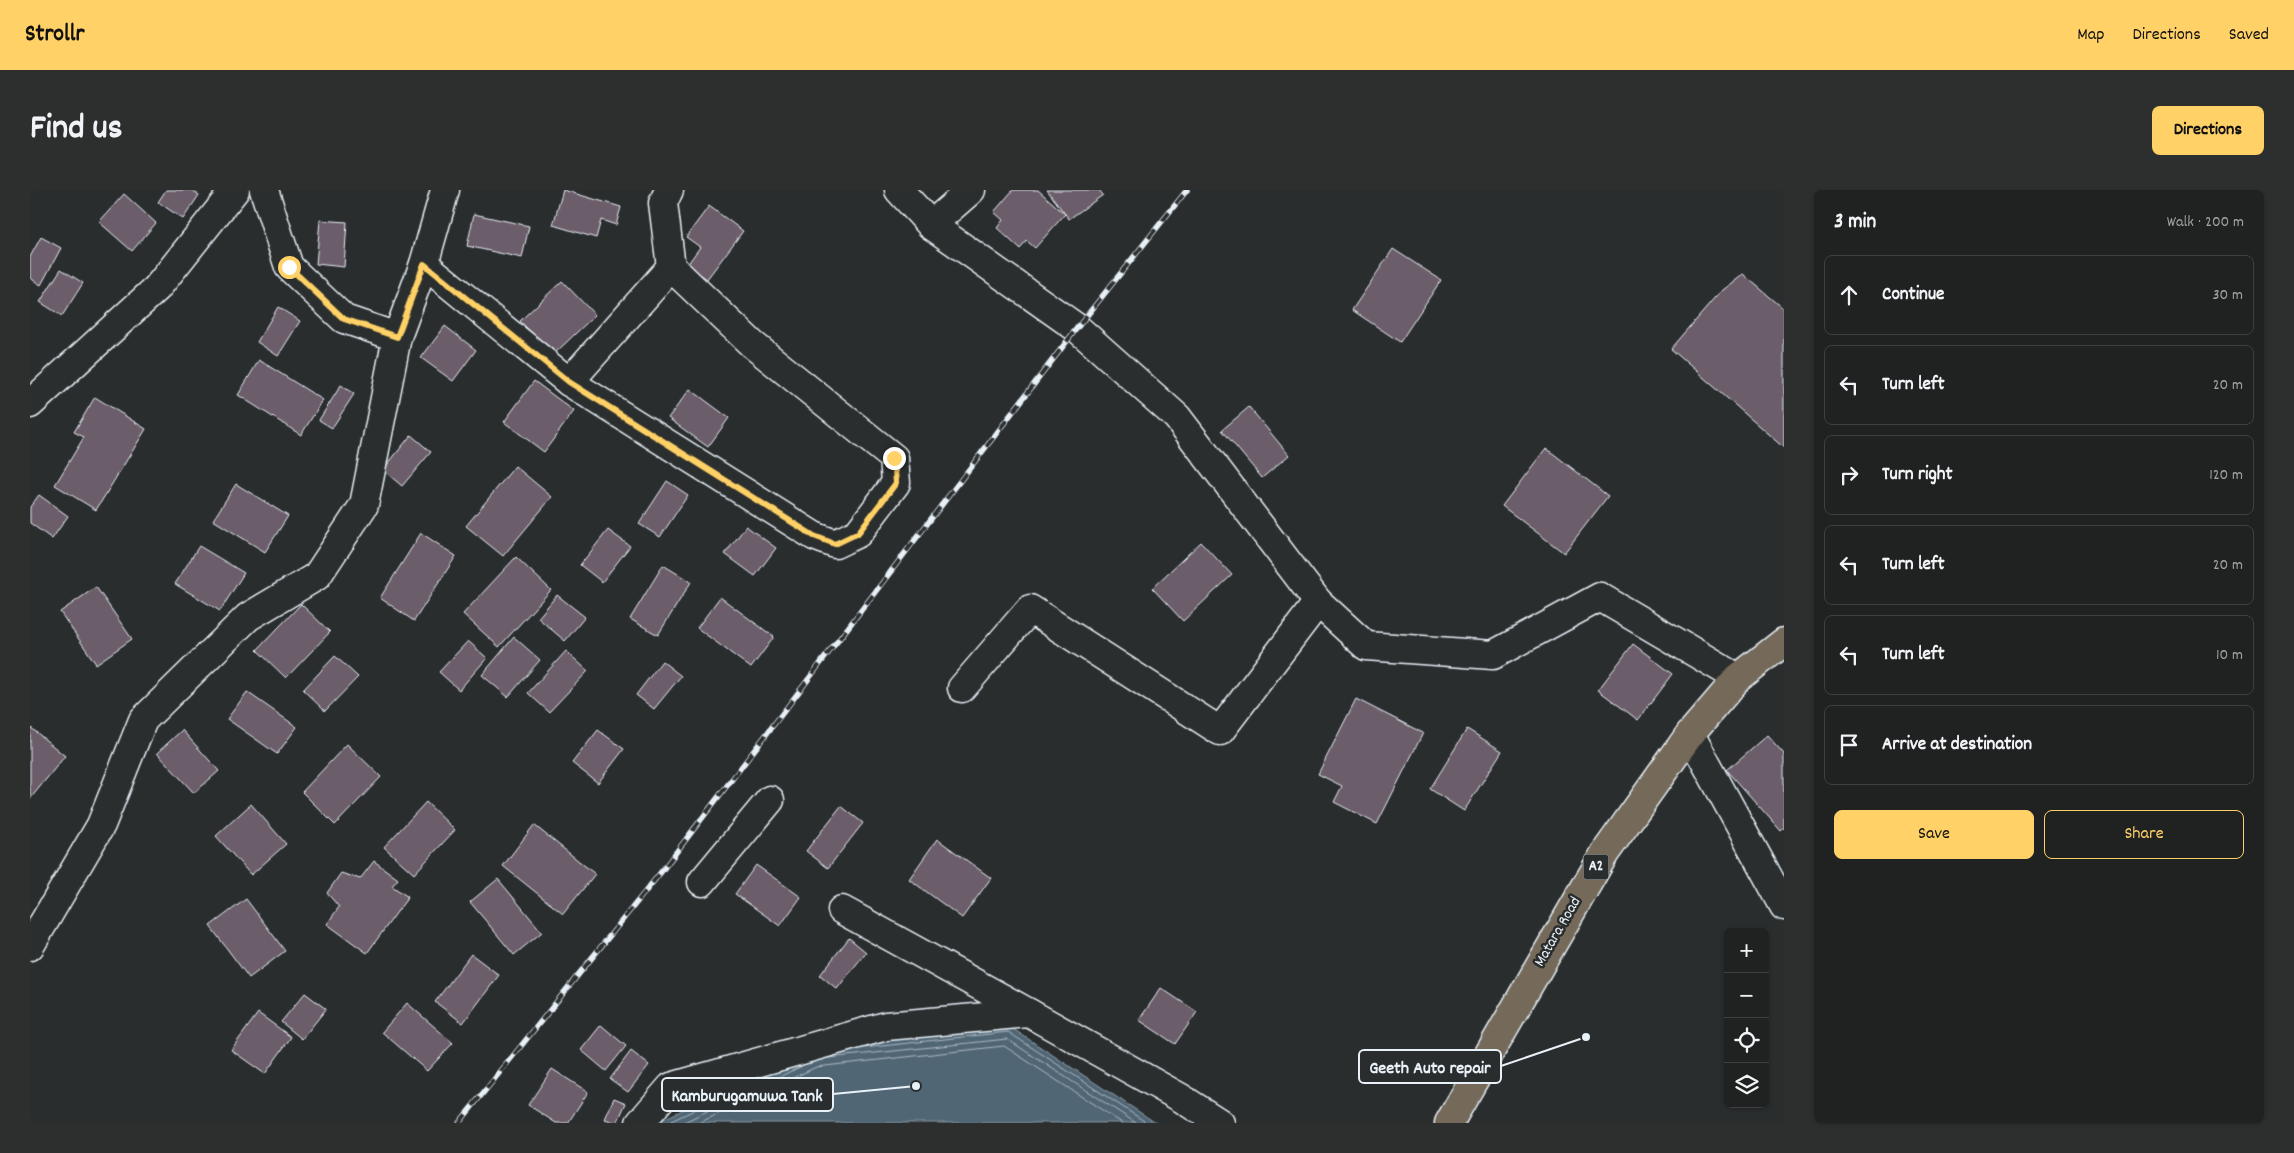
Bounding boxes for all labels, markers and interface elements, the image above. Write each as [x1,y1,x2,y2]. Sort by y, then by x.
text: Strollr [25,18,84,52]
text: Map [2077,23,2104,48]
text: Directions [2132,23,2201,48]
text: Saved [2229,23,2269,48]
text: Find us [30,105,122,155]
button: Directions [2152,106,2264,155]
text: 3 min [1834,208,1876,238]
text: Walk · 200 m [2167,211,2244,234]
route start [278,256,301,279]
icon: ahead [1835,281,1863,309]
text: Continue [1882,282,1944,309]
text: 30 m [2213,284,2243,307]
icon: left [1835,371,1863,399]
text: Turn left [1882,372,1945,399]
text: 20 m [2213,374,2243,397]
route end [883,447,906,470]
icon: right [1835,461,1863,489]
text: Turn right [1882,462,1953,489]
text: 120 m [2209,464,2243,487]
icon: left [1835,551,1863,579]
text: Turn left [1882,552,1945,579]
text: 20 m [2213,554,2243,577]
icon: left [1835,641,1863,669]
text: Turn left [1882,642,1945,669]
text: 10 m [2216,644,2243,667]
icon: arrive [1835,731,1863,759]
text: Arrive at destination [1882,732,2032,759]
button: Save [1834,810,2034,859]
button: Share [2044,810,2244,859]
road number: A2 [1584,854,1608,880]
street label: Matara Road [1529,893,1587,971]
map controls [1724,928,1769,1108]
button: + [1724,928,1769,973]
button: − [1724,973,1769,1018]
button: locate [1724,1018,1769,1063]
callout: Geeth Auto repair [1359,1050,1501,1083]
text: Geeth Auto repair [1369,1057,1491,1082]
button: layers [1724,1063,1769,1108]
callout: Kamburugamuwa Tank [662,1078,833,1111]
text: Kamburugamuwa Tank [671,1085,823,1110]

